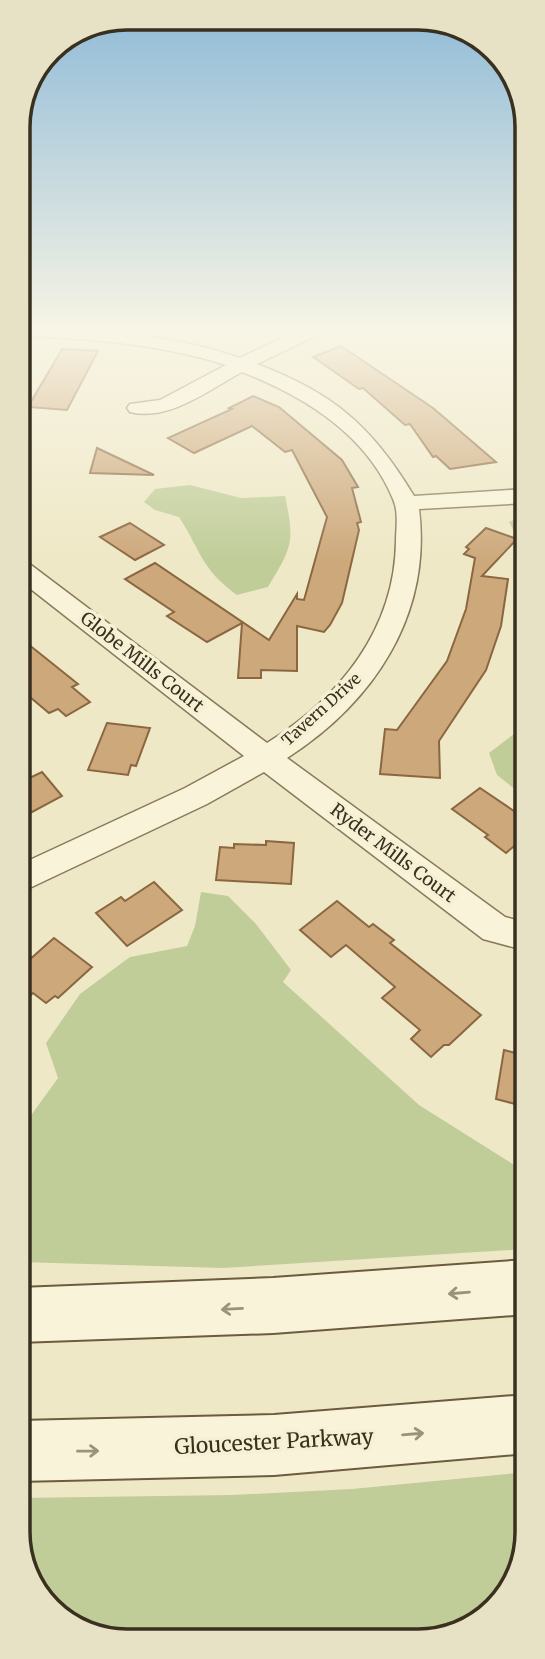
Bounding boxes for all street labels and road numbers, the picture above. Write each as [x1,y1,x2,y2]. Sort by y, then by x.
street label: Globe Mills Court [76,606,209,717]
street label: Tavern Drive [277,668,365,750]
street label: Ryder Mills Court [326,798,461,907]
street label: Gloucester Parkway [174,1423,375,1460]

